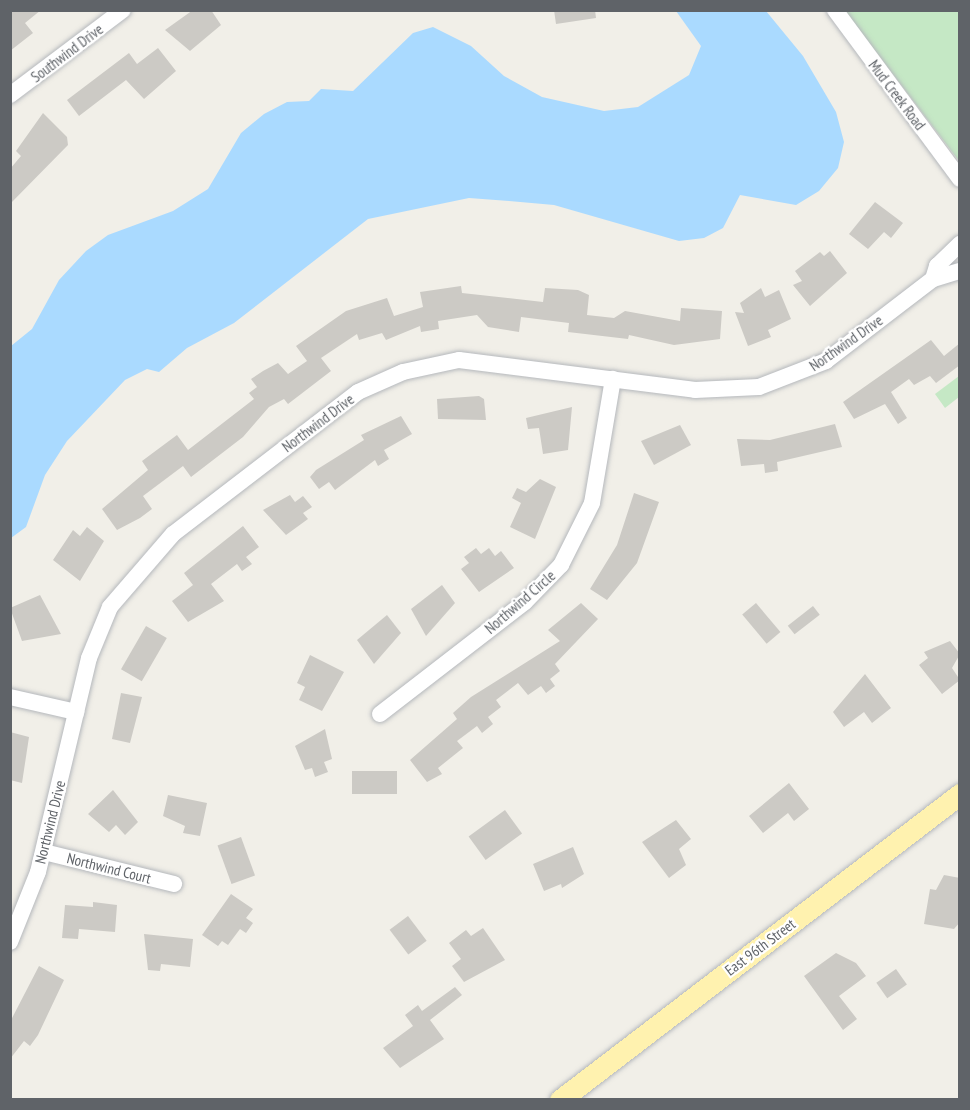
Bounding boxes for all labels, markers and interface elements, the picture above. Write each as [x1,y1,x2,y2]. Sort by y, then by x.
street label: Southwind Drive [27,20,107,86]
street label: Mud Creek Road [865,56,929,134]
street label: Northwind Drive [806,311,886,375]
street label: Northwind Drive [278,390,358,456]
street label: Northwind Circle [481,567,559,637]
street label: Northwind Drive [31,778,69,866]
street label: Northwind Court [65,849,153,887]
street label: East 96th Street [721,915,799,979]

